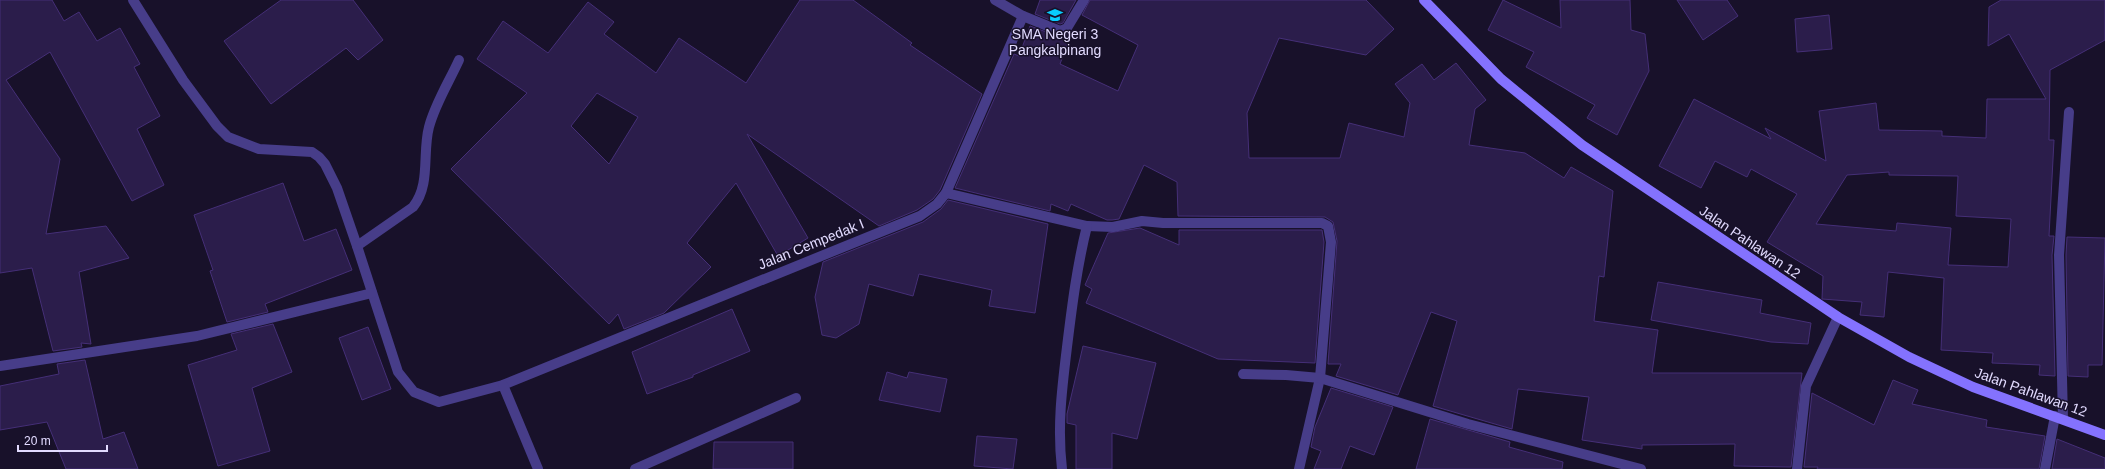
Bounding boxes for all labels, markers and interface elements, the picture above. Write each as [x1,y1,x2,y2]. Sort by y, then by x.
school or university icon: SMA Negeri 3 Pangkalpinang [1046,6,1064,24]
place label: SMA Negeri 3 Pangkalpinang [1009,26,1101,58]
street label: Jalan Pahlawan 12 [1696,202,1804,282]
street label: Jalan Cempedak I [756,215,866,273]
street label: Jalan Pahlawan 12 [1973,364,2090,420]
scale bar [18,427,107,453]
text: 20 m [24,434,51,448]

